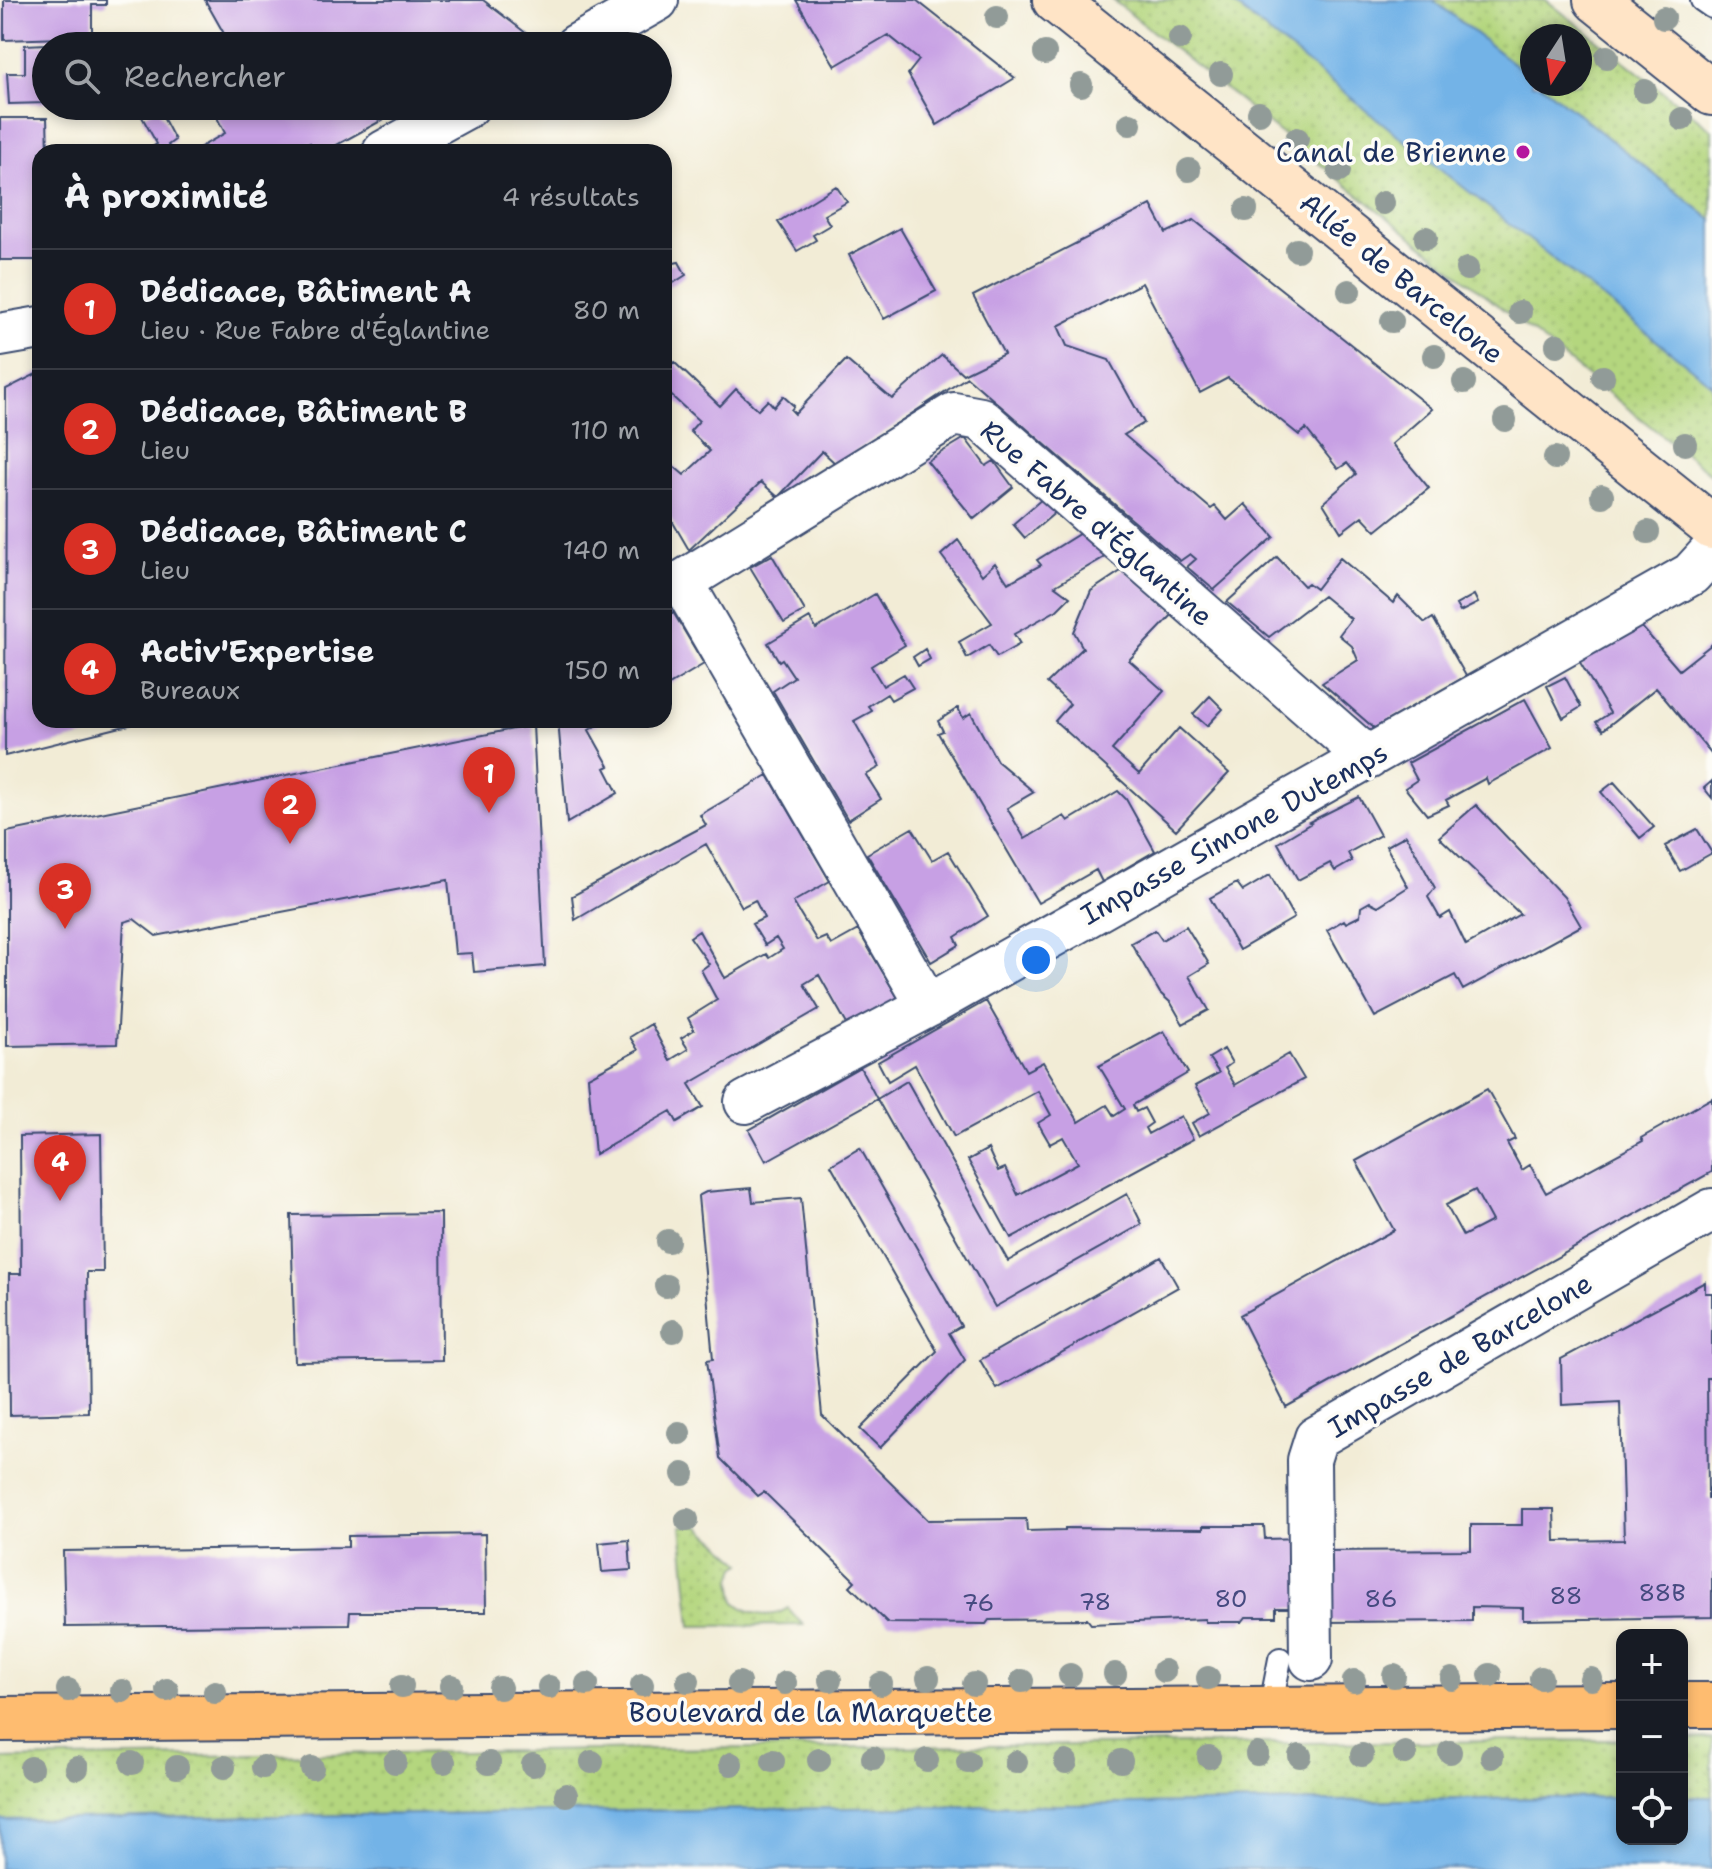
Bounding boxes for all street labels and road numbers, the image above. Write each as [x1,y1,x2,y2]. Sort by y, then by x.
street label: Allée de Barcelone [1292,184,1512,372]
street label: Rue Fabre d'Églantine [973,411,1221,635]
street label: Impasse Simone Dutemps [1074,733,1394,933]
street label: Impasse de Barcelone [1321,1264,1599,1446]
street label: Boulevard de la Marquette [629,1693,993,1731]

